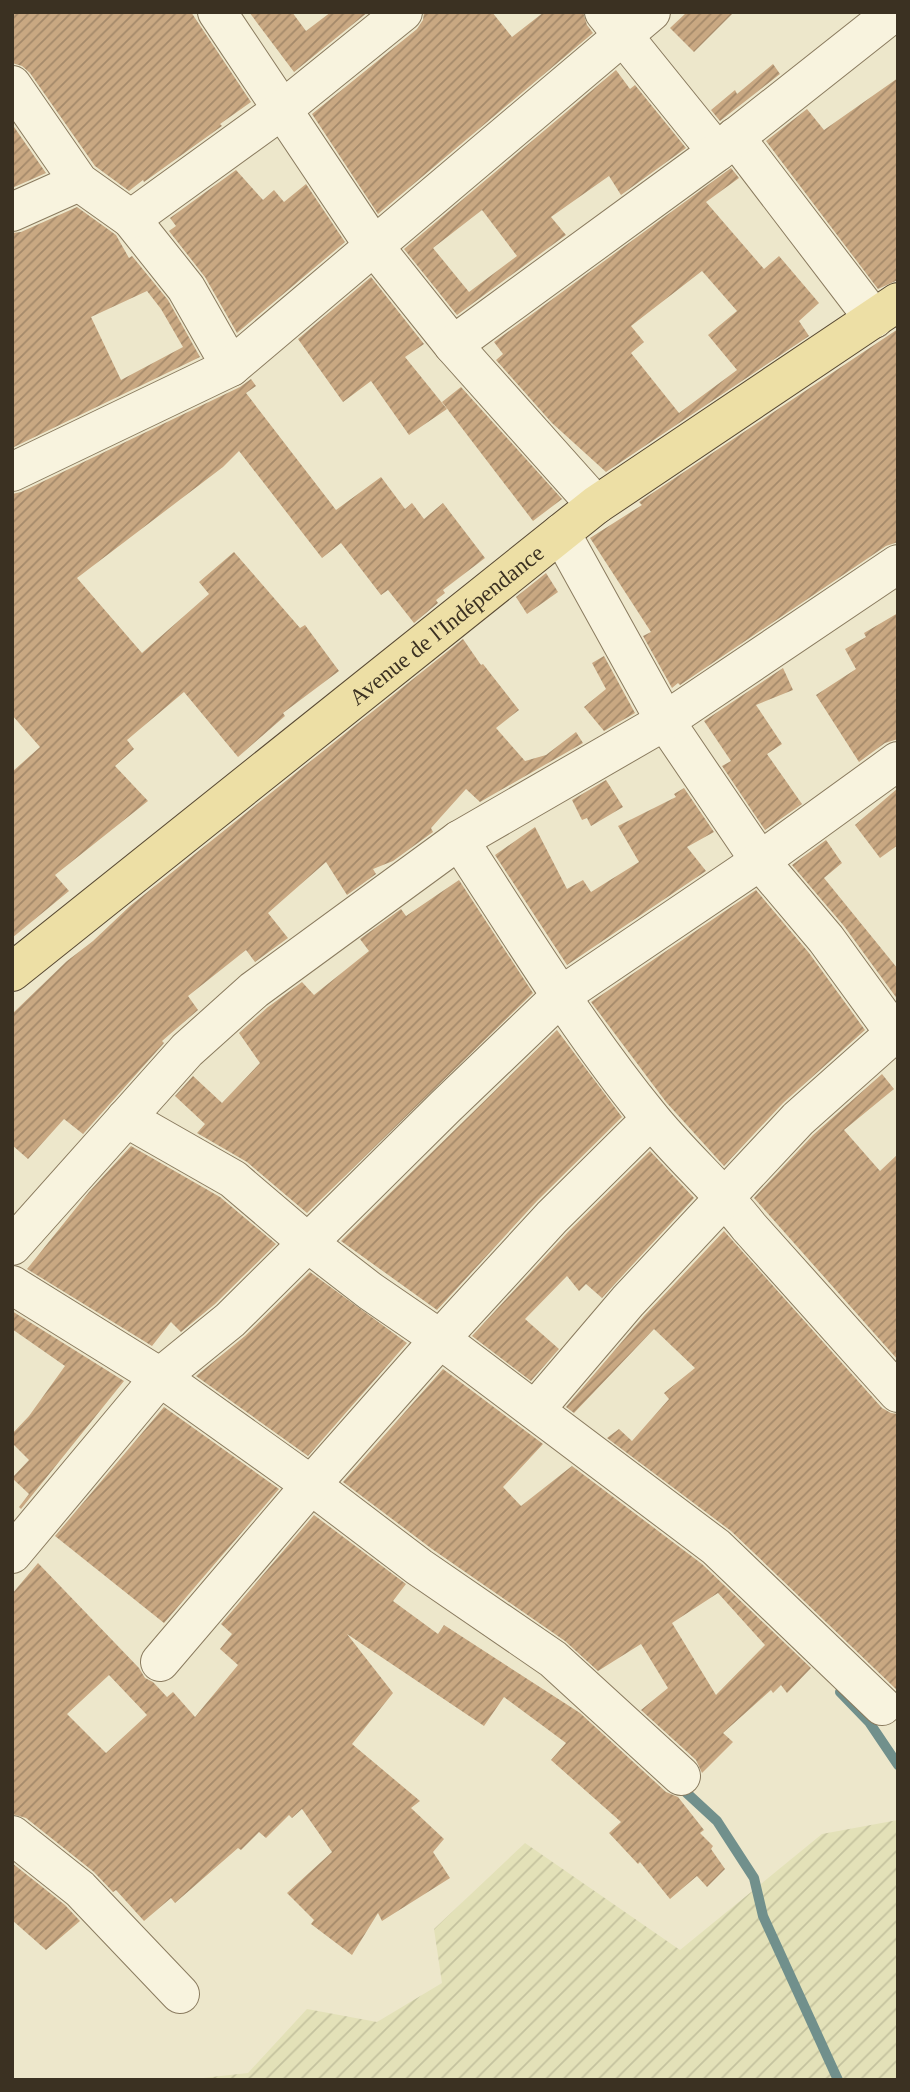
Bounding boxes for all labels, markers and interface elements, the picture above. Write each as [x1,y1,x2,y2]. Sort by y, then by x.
street label: Avenue de l'Indépendance [344,540,549,710]

